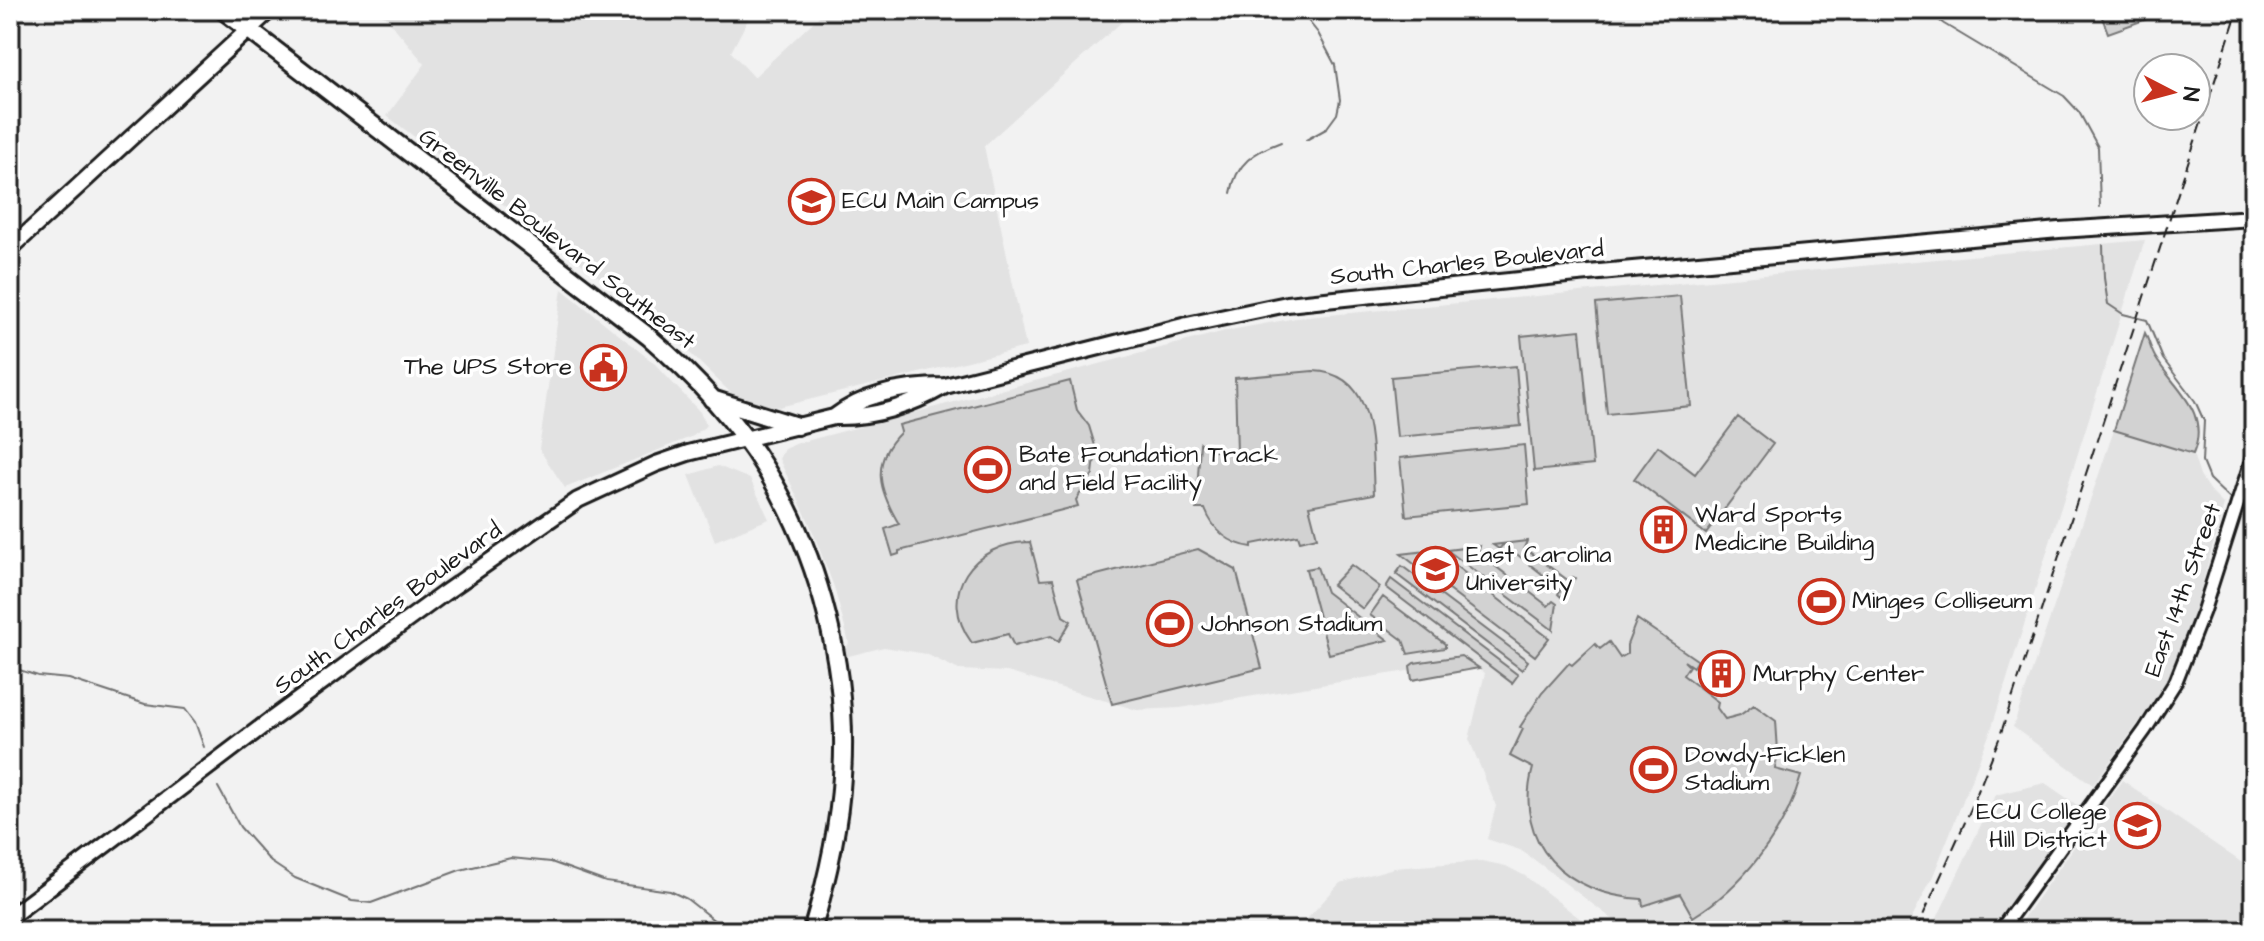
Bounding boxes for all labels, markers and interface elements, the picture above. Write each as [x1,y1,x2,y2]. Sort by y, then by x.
north arrow [2132,52,2212,132]
text: N [2174,85,2207,103]
street label: Greenville Boulevard Southeast [411,120,703,358]
school or university icon: ECU Main Campus [787,177,835,225]
place label: ECU Main Campus [842,184,1039,218]
street label: South Charles Boulevard [1329,232,1605,294]
public building icon: The UPS Store [579,343,627,391]
place label: The UPS Store [404,350,572,384]
place label: Bate Foundation Track and Field Facility [1019,438,1278,501]
sports icon: Bate Foundation Track and Field Facility [964,445,1012,493]
place label: Ward Sports Medicine Building [1695,498,1874,561]
street label: East 14th Street [2136,498,2230,682]
building icon: Ward Sports Medicine Building [1640,505,1688,553]
street label: South Charles Boulevard [267,513,509,703]
place label: East Carolina University [1466,538,1611,601]
school or university icon: East Carolina University [1411,545,1459,593]
sports icon: Minges Colliseum [1797,577,1845,625]
place label: Minges Colliseum [1852,584,2032,619]
sports icon: Johnson Stadium [1146,600,1194,648]
place label: Johnson Stadium [1201,607,1383,641]
building icon: Murphy Center [1698,650,1746,698]
place label: Murphy Center [1753,657,1924,692]
place label: Dowdy-Ficklen Stadium [1685,738,1845,800]
sports icon: Dowdy-Ficklen Stadium [1630,745,1678,793]
place label: ECU College Hill District [1976,795,2107,857]
school or university icon: ECU College Hill District [2114,802,2162,850]

